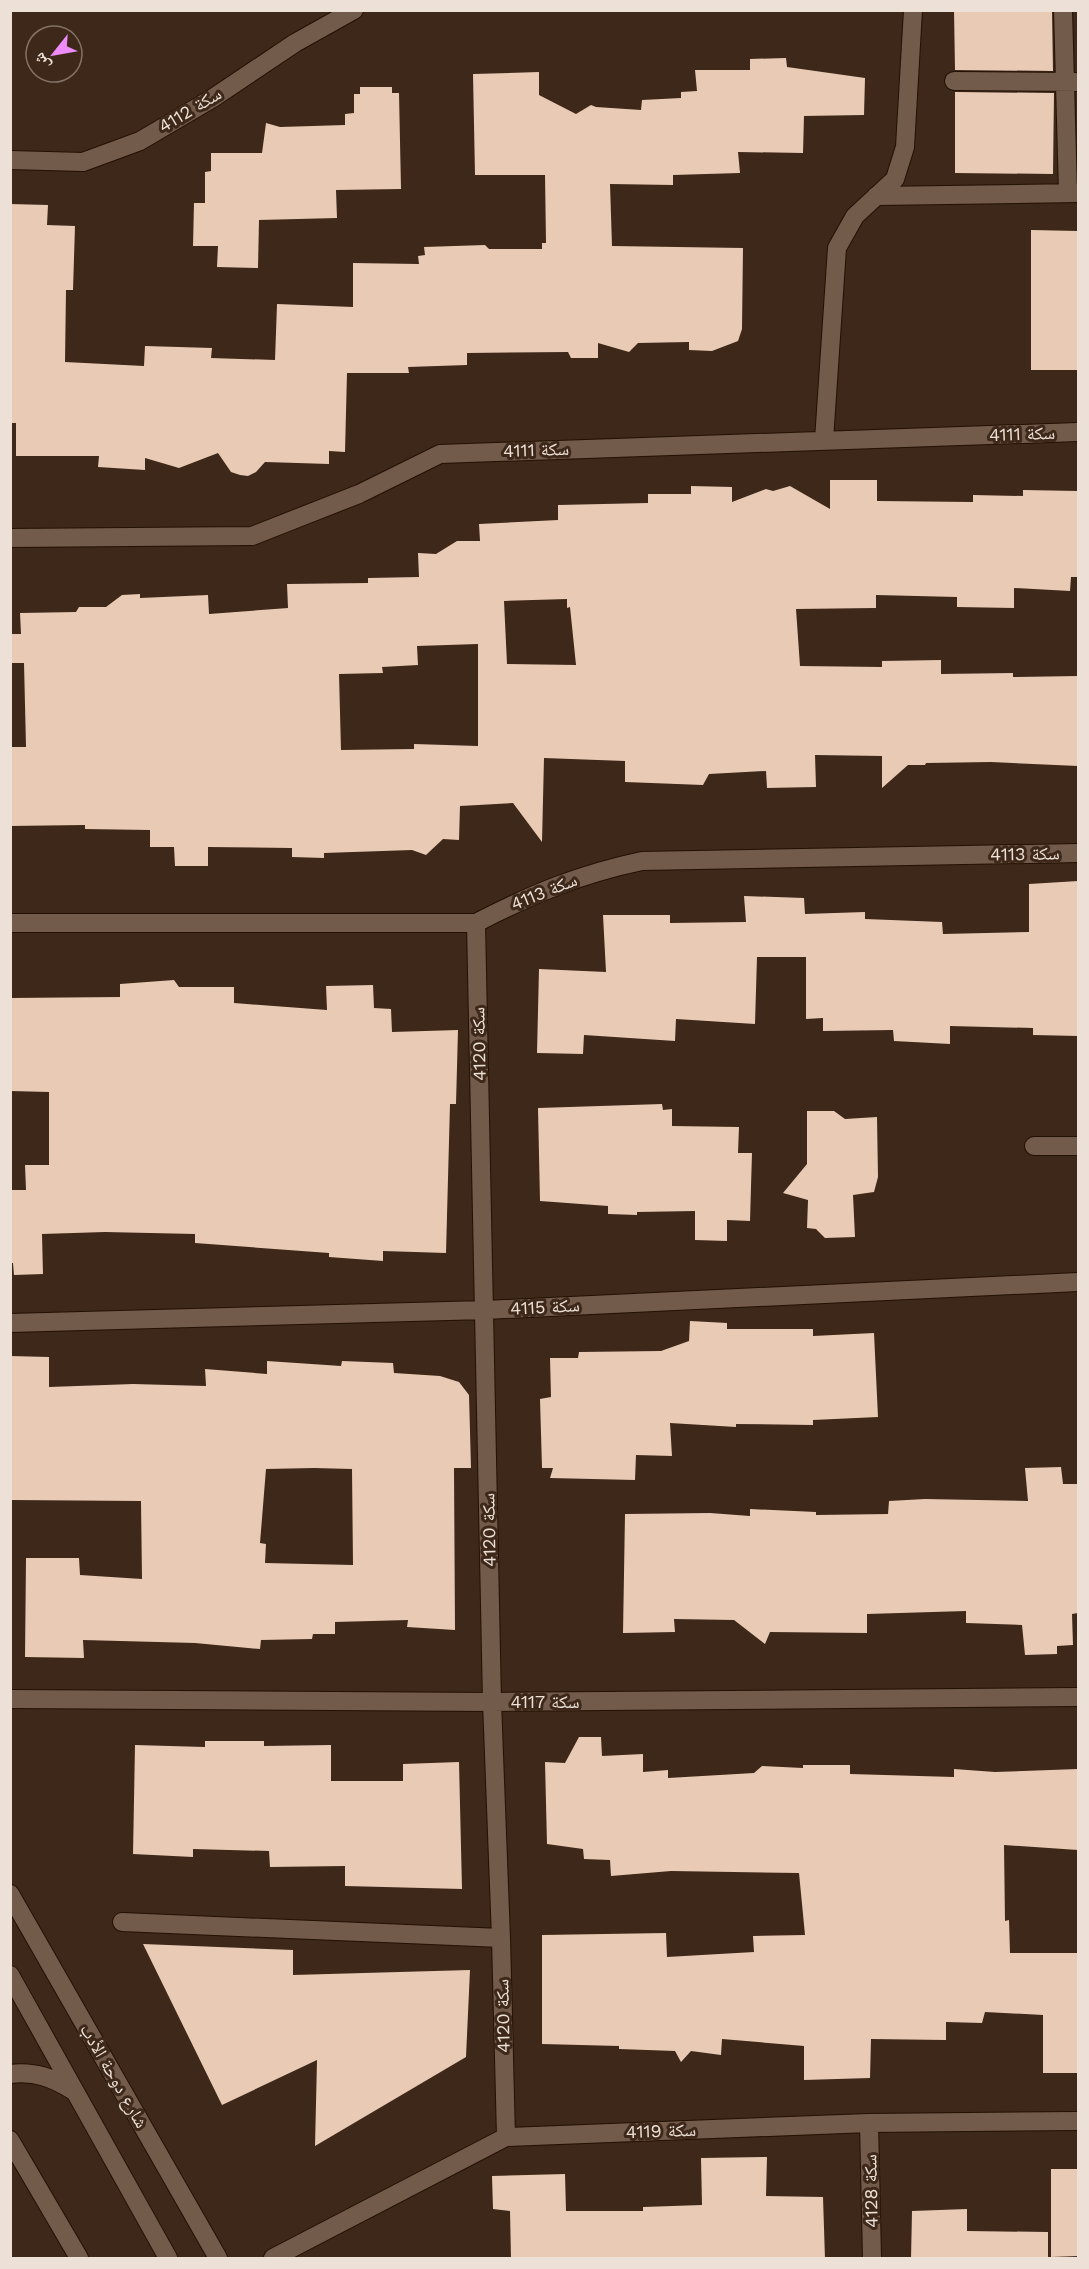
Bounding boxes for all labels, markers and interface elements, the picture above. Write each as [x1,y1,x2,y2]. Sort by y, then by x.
north arrow [24,24,84,84]
text: ش [29,49,54,74]
street label: سكة 4112 [154,83,225,137]
street label: سكة 4111 [989,422,1055,445]
street label: سكة 4111 [503,438,569,461]
street label: سكة 4113 [990,842,1060,865]
street label: سكة 4113 [508,869,580,914]
street label: سكة 4120 [467,1007,490,1081]
street label: سكة 4115 [510,1294,580,1319]
street label: سكة 4120 [477,1493,500,1567]
street label: سكة 4117 [510,1691,580,1712]
street label: سكة 4120 [491,1979,514,2053]
street label: شارع دوحة الأدب [75,2020,153,2132]
street label: سكة 4119 [626,2119,696,2142]
street label: سكة 4128 [859,2154,882,2228]

